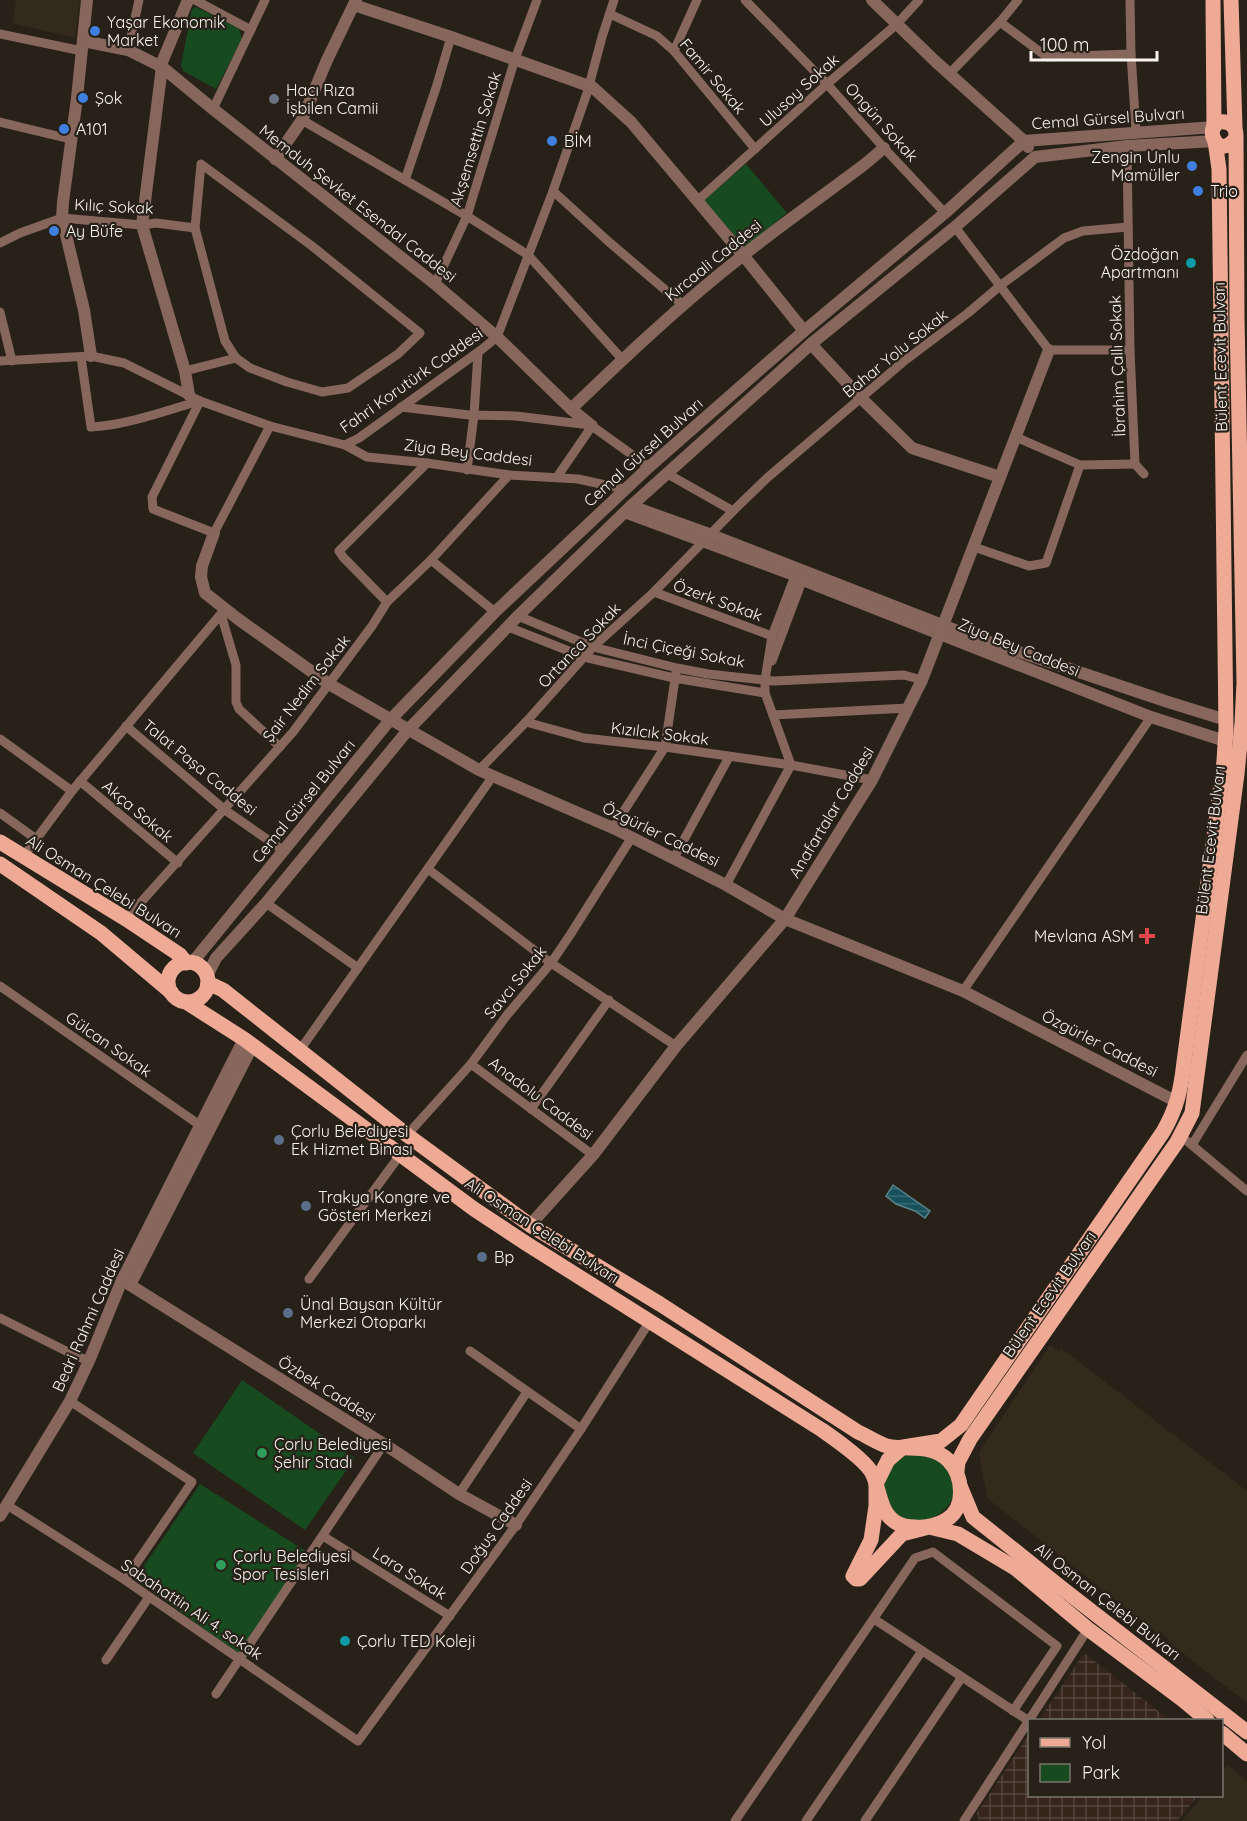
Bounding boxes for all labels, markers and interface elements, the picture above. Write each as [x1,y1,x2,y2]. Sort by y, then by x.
place label: Yaşar Ekonomik Market [107,12,225,50]
marker: Yaşar Ekonomik Market [88,24,102,38]
scale bar [1031,24,1157,62]
text: 100 m [1040,33,1089,56]
street label: Famir Sokak [676,34,750,118]
street label: Ulusoy Sokak [755,49,843,131]
street label: Akşemsettin Sokak [445,69,505,209]
street label: Ongün Sokak [841,78,923,166]
place label: Hacı Rıza İşbilen Camii [286,80,378,118]
place label: Şok [95,88,122,108]
marker: Şok [76,91,90,105]
marker: Hacı Rıza İşbilen Camii [267,92,281,106]
street label: Cemal Gürsel Bulvarı [1031,103,1185,133]
place label: A101 [76,119,108,139]
street label: Memduh Şevket Esendal Caddesi [255,120,461,286]
marker: A101 [57,122,71,136]
place label: BİM [564,131,592,151]
marker: BİM [545,134,559,148]
place label: Zengin Unlu Mamüller [1091,147,1180,185]
marker: Zengin Unlu Mamüller [1185,159,1199,173]
place label: Trio [1210,181,1238,201]
marker: Trio [1191,184,1205,198]
street label: Kılıç Sokak [74,194,154,218]
street label: Kırcaali Caddesi [661,215,765,305]
place label: Ay Büfe [66,221,123,241]
marker: Ay Büfe [47,224,61,238]
place label: Özdoğan Apartmanı [1101,244,1179,282]
marker: Özdoğan Apartmanı [1184,256,1198,270]
street label: Bülent Ecevit Bulvarı [1209,282,1231,432]
street label: İbrahim Çallı Sokak [1105,295,1129,437]
street label: Bahar Yolu Sokak [838,304,952,402]
street label: Fahri Korutürk Caddesi [336,323,486,437]
street label: Cemal Gürsel Bulvarı [579,393,707,511]
street label: Ziya Bey Caddesi [403,434,533,470]
street label: Özerk Sokak [671,575,765,625]
street label: Ortanca Sokak [533,598,625,692]
street label: Ziya Bey Caddesi [955,614,1083,680]
street label: İnci Çiçeği Sokak [621,628,747,672]
street label: Şair Nedim Sokak [258,630,354,746]
street label: Talat Paşa Caddesi [139,715,261,819]
street label: Kızılcık Sokak [610,717,710,749]
street label: Cemal Gürsel Bulvarı [247,735,359,867]
street label: Anafartalar Caddesi [784,743,878,881]
street label: Bülent Ecevit Bulvarı [1191,765,1229,915]
street label: Akça Sokak [98,775,178,847]
street label: Özgürler Caddesi [599,797,723,871]
street label: Ali Osman Çelebi Bulvarı [23,830,185,942]
place label: Mevlana ASM [1034,926,1134,946]
marker: Mevlana ASM [1138,927,1156,945]
street label: Savcı Sokak [479,941,551,1023]
street label: Özgürler Caddesi [1039,1005,1161,1081]
street label: Gülcan Sokak [62,1007,156,1081]
street label: Anadolu Caddesi [485,1052,597,1144]
place label: Çorlu Belediyesi Ek Hizmet Binası [291,1121,413,1159]
marker: Çorlu Belediyesi Ek Hizmet Binası [272,1133,286,1147]
street label: Ali Osman Çelebi Bulvarı [461,1173,623,1287]
place label: Trakya Kongre ve Gösteri Merkezi [318,1187,450,1225]
marker: Trakya Kongre ve Gösteri Merkezi [299,1199,313,1213]
street label: Bülent Ecevit Bulvarı [998,1227,1100,1361]
street label: Bedri Rahmi Caddesi [47,1245,129,1395]
place label: Bp [494,1247,514,1267]
marker: Bp [475,1250,489,1264]
place label: Ünal Baysan Kültür Merkezi Otoparkı [300,1294,442,1332]
marker: Ünal Baysan Kültür Merkezi Otoparkı [281,1306,295,1320]
street label: Özbek Caddesi [275,1351,379,1427]
place label: Çorlu Belediyesi Şehir Stadı [274,1434,391,1472]
marker: Çorlu Belediyesi Şehir Stadı [255,1446,269,1460]
street label: Doğuş Caddesi [456,1474,536,1578]
street label: Ali Osman Çelebi Bulvarı [1031,1538,1185,1664]
street label: Lara Sokak [369,1542,451,1604]
place label: Çorlu Belediyesi Spor Tesisleri [233,1546,350,1584]
street label: Sabahattin Ali 4. sokak [118,1554,266,1664]
marker: Çorlu Belediyesi Spor Tesisleri [214,1558,228,1572]
place label: Çorlu TED Koleji [357,1631,475,1651]
marker: Çorlu TED Koleji [338,1634,352,1648]
legend [1028,1719,1223,1797]
text: Yol [1082,1731,1106,1754]
text: Park [1082,1761,1120,1784]

